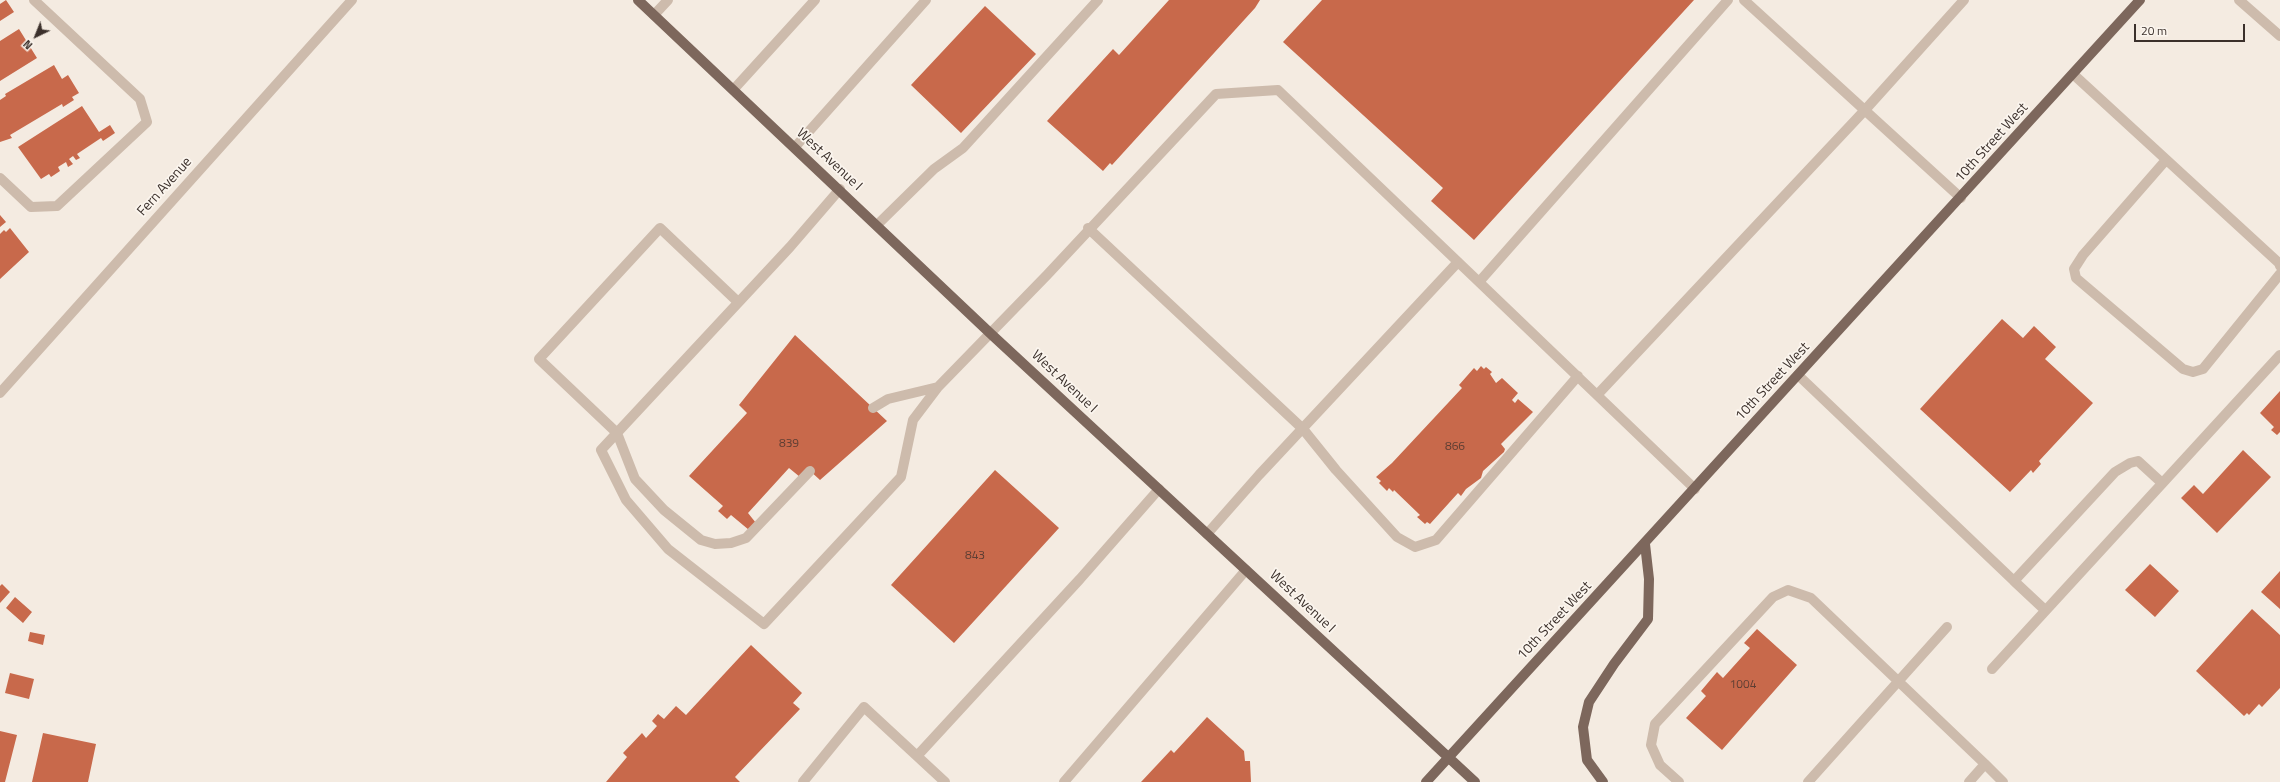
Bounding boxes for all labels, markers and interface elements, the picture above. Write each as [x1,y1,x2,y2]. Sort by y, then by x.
north arrow [16,16,56,56]
scale bar [2136,16,2247,42]
text: 20 m [2141,21,2167,40]
text: N [20,36,36,53]
street label: 10th Street West [1952,100,2032,186]
street label: West Avenue I [793,125,865,195]
street label: Fern Avenue [134,154,196,220]
street label: 10th Street West [1732,339,1814,425]
street label: West Avenue I [1028,347,1100,417]
house number: 839 [779,437,799,451]
house number: 866 [1445,440,1465,454]
house number: 843 [965,549,985,563]
street label: West Avenue I [1266,567,1338,637]
street label: 10th Street West [1514,578,1596,664]
house number: 1004 [1730,678,1756,692]

